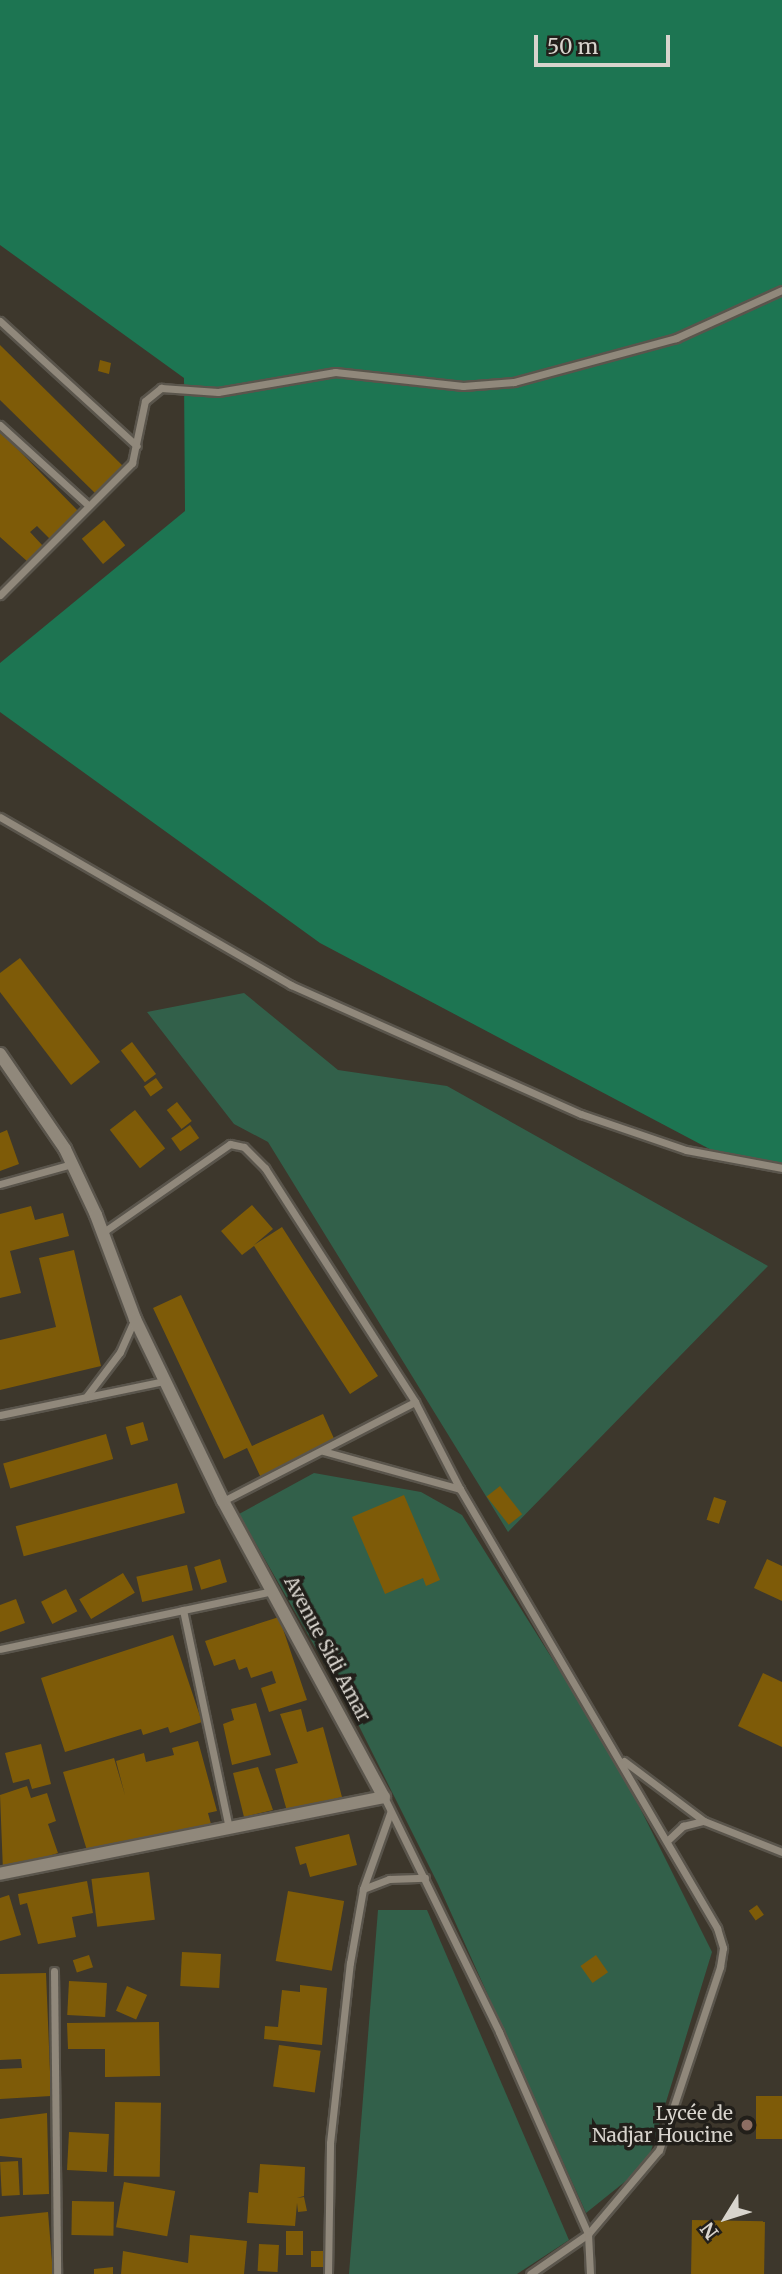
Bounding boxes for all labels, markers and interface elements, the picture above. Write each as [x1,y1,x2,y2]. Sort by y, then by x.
scale bar [537,21,674,65]
text: 50 m [547,33,598,60]
street label: Avenue Sidi Amar [279,1572,375,1726]
place label: Lycée de Nadjar Houcine [592,2103,733,2147]
marker: Lycée de Nadjar Houcine [739,2117,755,2133]
north arrow [691,2183,761,2253]
text: N [695,2218,724,2244]

